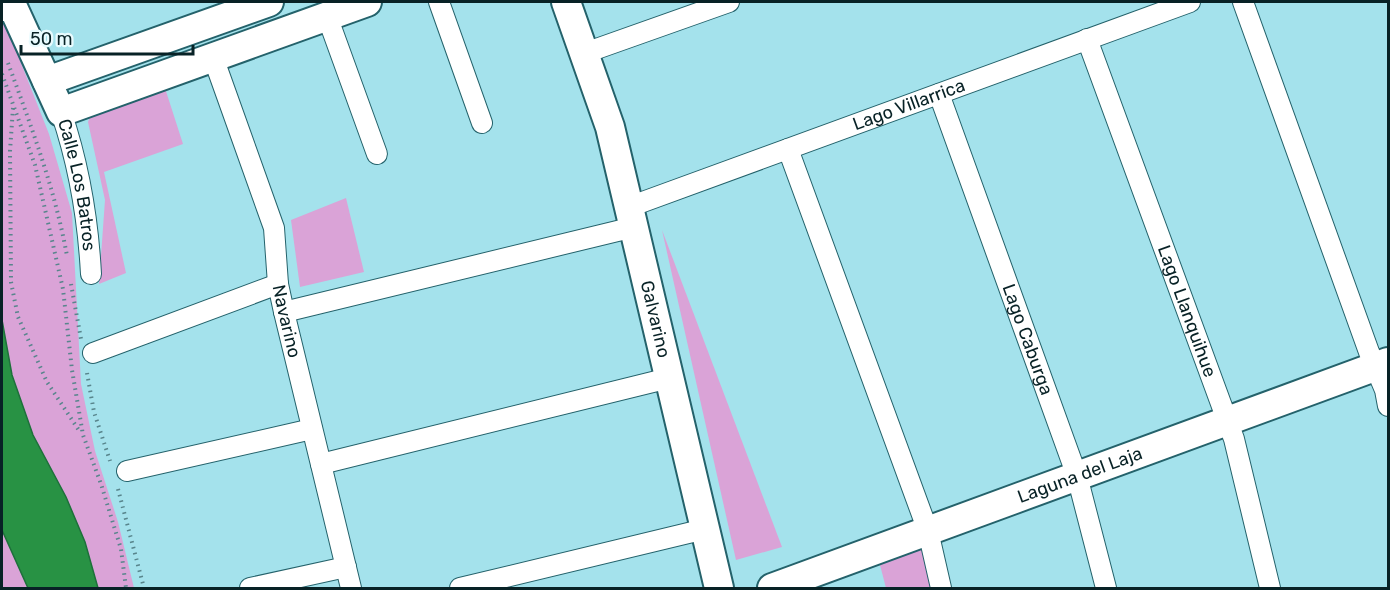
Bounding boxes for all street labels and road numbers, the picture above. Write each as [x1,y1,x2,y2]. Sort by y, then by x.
street label: Lago Villarrica [850,74,968,135]
street label: Calle Los Batros [53,116,100,252]
street label: Lago Llanquihue [1153,242,1221,380]
street label: Galvarino [636,278,675,360]
street label: Lago Caburga [998,281,1058,398]
street label: Navarino [267,283,306,360]
street label: Laguna del Laja [1014,442,1145,508]

